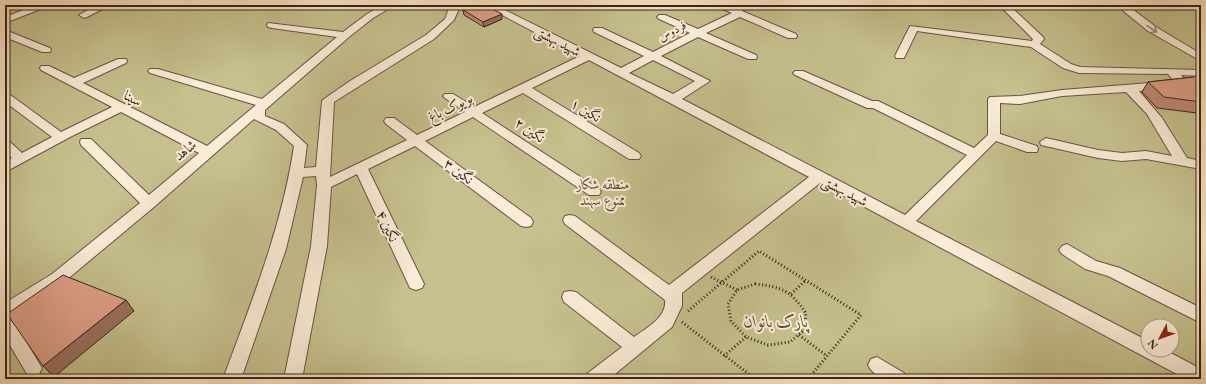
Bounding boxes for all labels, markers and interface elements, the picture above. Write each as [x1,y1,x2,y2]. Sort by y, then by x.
street label: فردوس [655,17,689,45]
street label: شهید بهشتی [531,22,584,61]
one-way arrow [1146,25,1157,33]
street label: سینا [121,86,145,110]
street label: بویوک باغ [425,88,477,128]
street label: نگین ۱ [567,94,605,126]
street label: نگین ۲ [511,113,549,147]
street label: شاهد [170,135,200,165]
street label: نگین ۳ [441,154,478,188]
street label: شهید بهشتی [818,172,871,211]
park label: منطقه شکار ممنوع سهند [575,175,630,212]
street label: نگین ۴ [373,207,403,245]
park label: پارک بانوان [744,310,810,334]
north arrow [1140,318,1180,358]
text: N [1144,337,1161,353]

